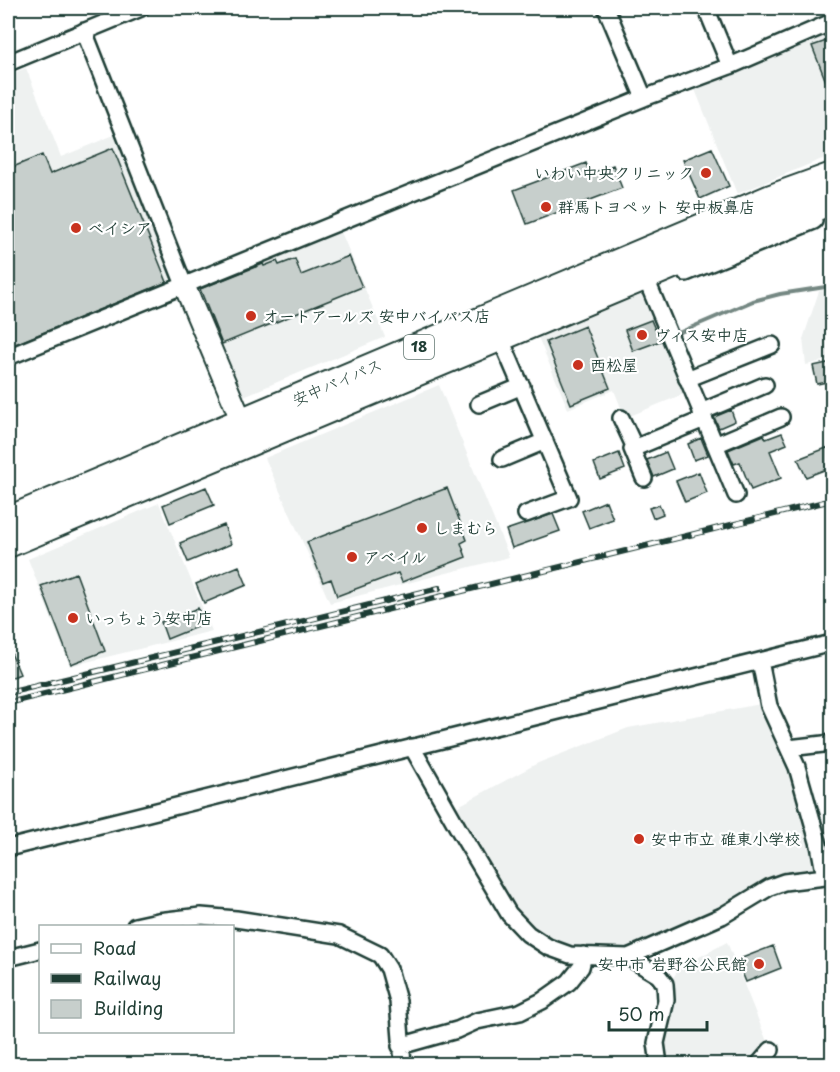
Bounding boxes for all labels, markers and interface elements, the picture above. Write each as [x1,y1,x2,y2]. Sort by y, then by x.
place label: いわい中央クリニック [534,160,694,184]
marker: いわい中央クリニック [699,166,713,180]
place label: 群馬トヨペット 安中板鼻店 [558,194,755,218]
marker: 群馬トヨペット 安中板鼻店 [539,200,553,214]
place label: ベイシア [88,215,152,239]
marker: ベイシア [69,221,83,235]
place label: オートアールズ 安中バイパス店 [263,303,491,327]
marker: オートアールズ 安中バイパス店 [244,309,258,323]
place label: ヴィス安中店 [654,322,749,346]
marker: ヴィス安中店 [635,328,649,342]
road number: 18 [404,335,434,359]
street label: 安中バイパス [288,351,385,411]
place label: 西松屋 [590,352,638,376]
marker: 西松屋 [571,358,585,372]
place label: しまむら [434,515,498,539]
marker: しまむら [415,521,429,535]
place label: アベイル [364,544,427,568]
marker: アベイル [345,550,359,564]
place label: いっちょう安中店 [85,605,213,629]
marker: いっちょう安中店 [66,611,80,625]
place label: 安中市立 碓東小学校 [651,826,800,850]
marker: 安中市立 碓東小学校 [632,832,646,846]
legend [39,925,234,1033]
text: Road [93,934,137,961]
place label: 安中市 岩野谷公民館 [598,951,747,975]
marker: 安中市 岩野谷公民館 [752,957,766,971]
text: Railway [93,964,161,991]
text: Building [93,994,163,1021]
scale bar [609,994,706,1032]
text: 50 m [618,1000,665,1027]

